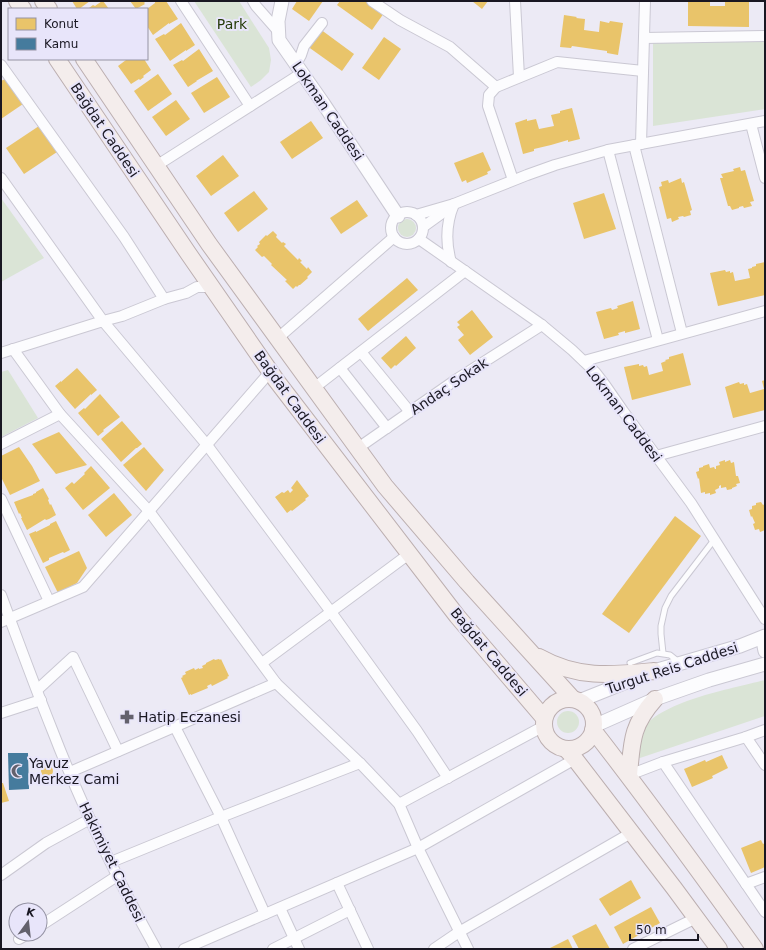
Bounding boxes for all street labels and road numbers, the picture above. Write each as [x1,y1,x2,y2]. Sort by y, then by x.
street label: Lokman Caddesi [289,59,367,163]
street label: Bağdat Caddesi [67,80,143,180]
street label: Bağdat Caddesi [251,348,329,446]
street label: Andaç Sokak [407,354,492,418]
street label: Lokman Caddesi [583,363,665,465]
street label: Bağdat Caddesi [447,605,531,699]
street label: Turgut Reis Caddesi [603,639,740,697]
street label: Hakimiyet Caddesi [76,799,148,925]

